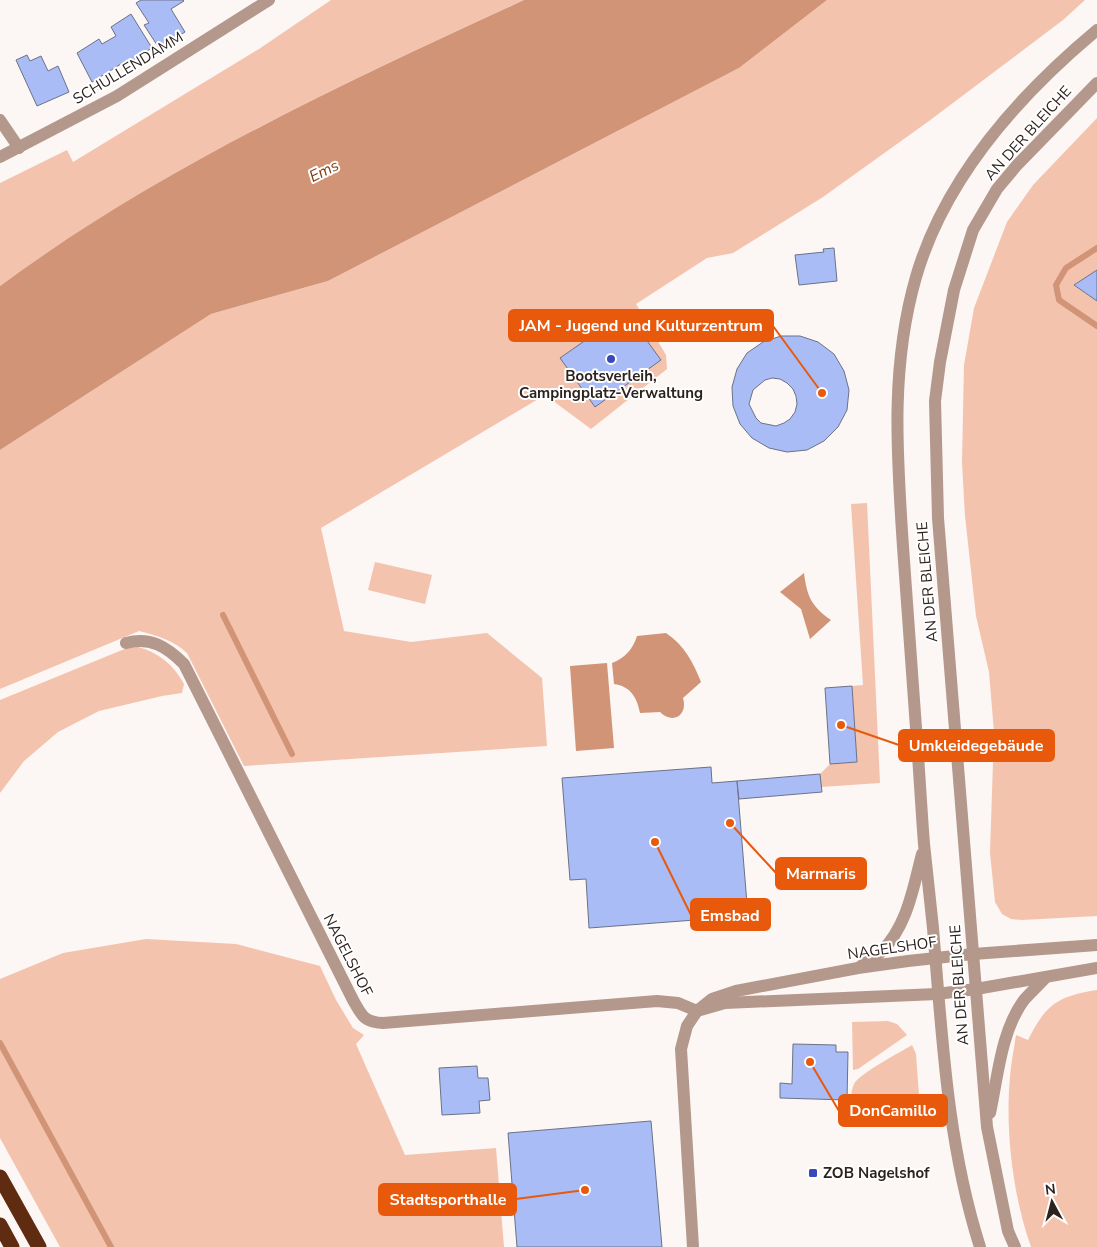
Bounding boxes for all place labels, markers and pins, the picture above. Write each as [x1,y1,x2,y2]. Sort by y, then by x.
callout: JAM - Jugend und Kulturzentrum [509,310,773,341]
marker: Bootsverleih, Campingplatz-Verwaltung [605,353,617,365]
place label: Bootsverleih, Campingplatz-Verwaltung [519,366,703,403]
callout: Umkleidegebäude [899,730,1054,761]
callout: Marmaris [776,858,866,889]
callout: Emsbad [691,899,770,930]
callout: DonCamillo [839,1095,947,1126]
place label: ZOB Nagelshof [823,1163,930,1183]
marker: ZOB Nagelshof [807,1167,819,1179]
callout: Stadtsporthalle [379,1184,516,1215]

